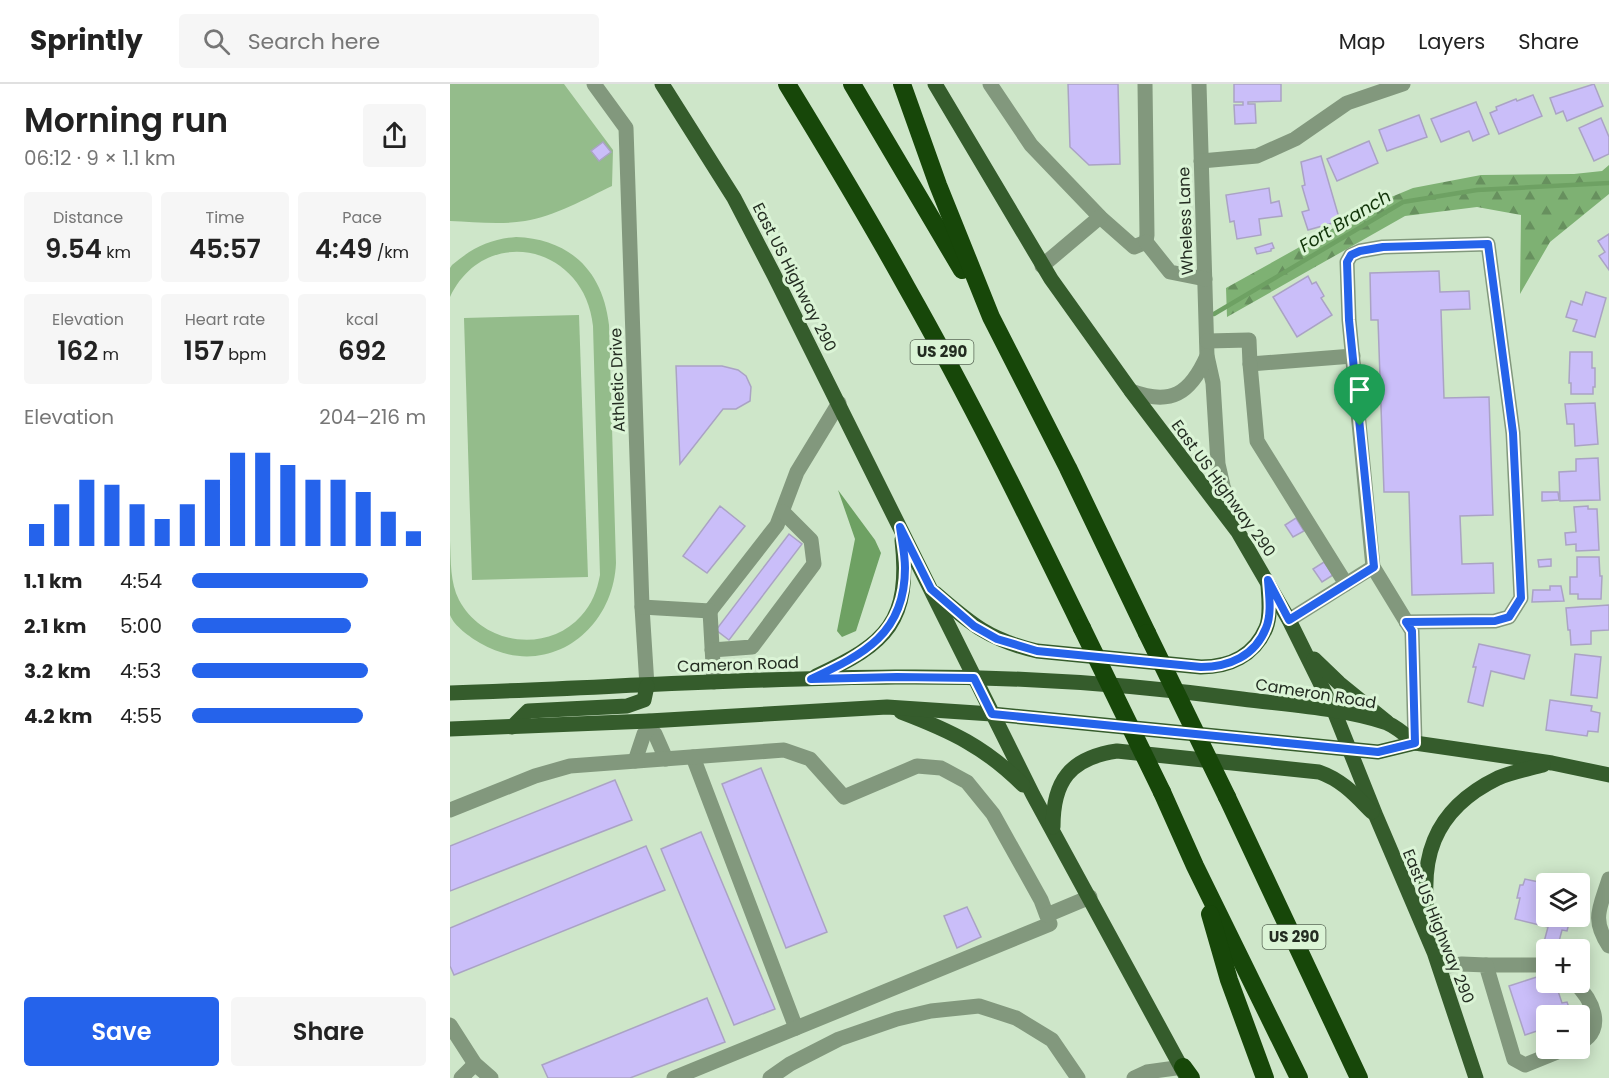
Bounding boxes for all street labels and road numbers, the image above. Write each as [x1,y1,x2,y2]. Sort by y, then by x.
street label: Wheless Lane [1172,166,1199,276]
street label: East US Highway 290 [747,199,842,356]
street label: Athletic Drive [604,327,631,433]
road number: US 290 [910,340,974,364]
street label: East US Highway 290 [1166,415,1281,562]
street label: Cameron Road [677,651,799,678]
street label: Cameron Road [1254,673,1378,714]
street label: East US Highway 290 [1397,846,1480,1007]
road number: US 290 [1262,925,1326,949]

